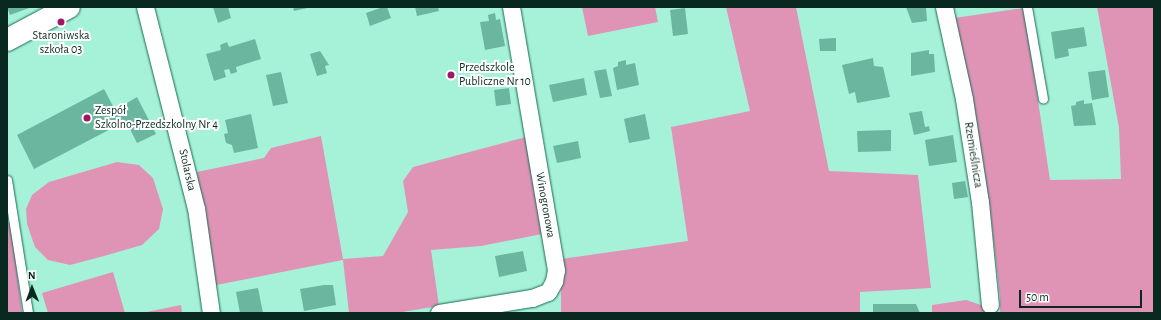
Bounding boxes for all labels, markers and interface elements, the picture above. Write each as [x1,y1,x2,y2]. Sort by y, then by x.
marker: Staroniwska szkoła 03 [56,17,66,27]
place label: Staroniwska szkoła 03 [33,29,89,57]
place label: Przedszkole Publiczne Nr 10 [459,61,531,89]
marker: Przedszkole Publiczne Nr 10 [446,70,456,80]
place label: Zespół Szkolno-Przedszkolny Nr 4 [95,104,218,132]
marker: Zespół Szkolno-Przedszkolny Nr 4 [82,113,92,123]
street label: Rzemieślnicza [961,121,985,189]
street label: Stolarska [175,148,199,192]
street label: Winogronowa [532,171,558,239]
north arrow [12,268,52,308]
text: N [28,270,36,281]
scale bar [1021,282,1144,308]
text: 50 m [1026,291,1049,303]

